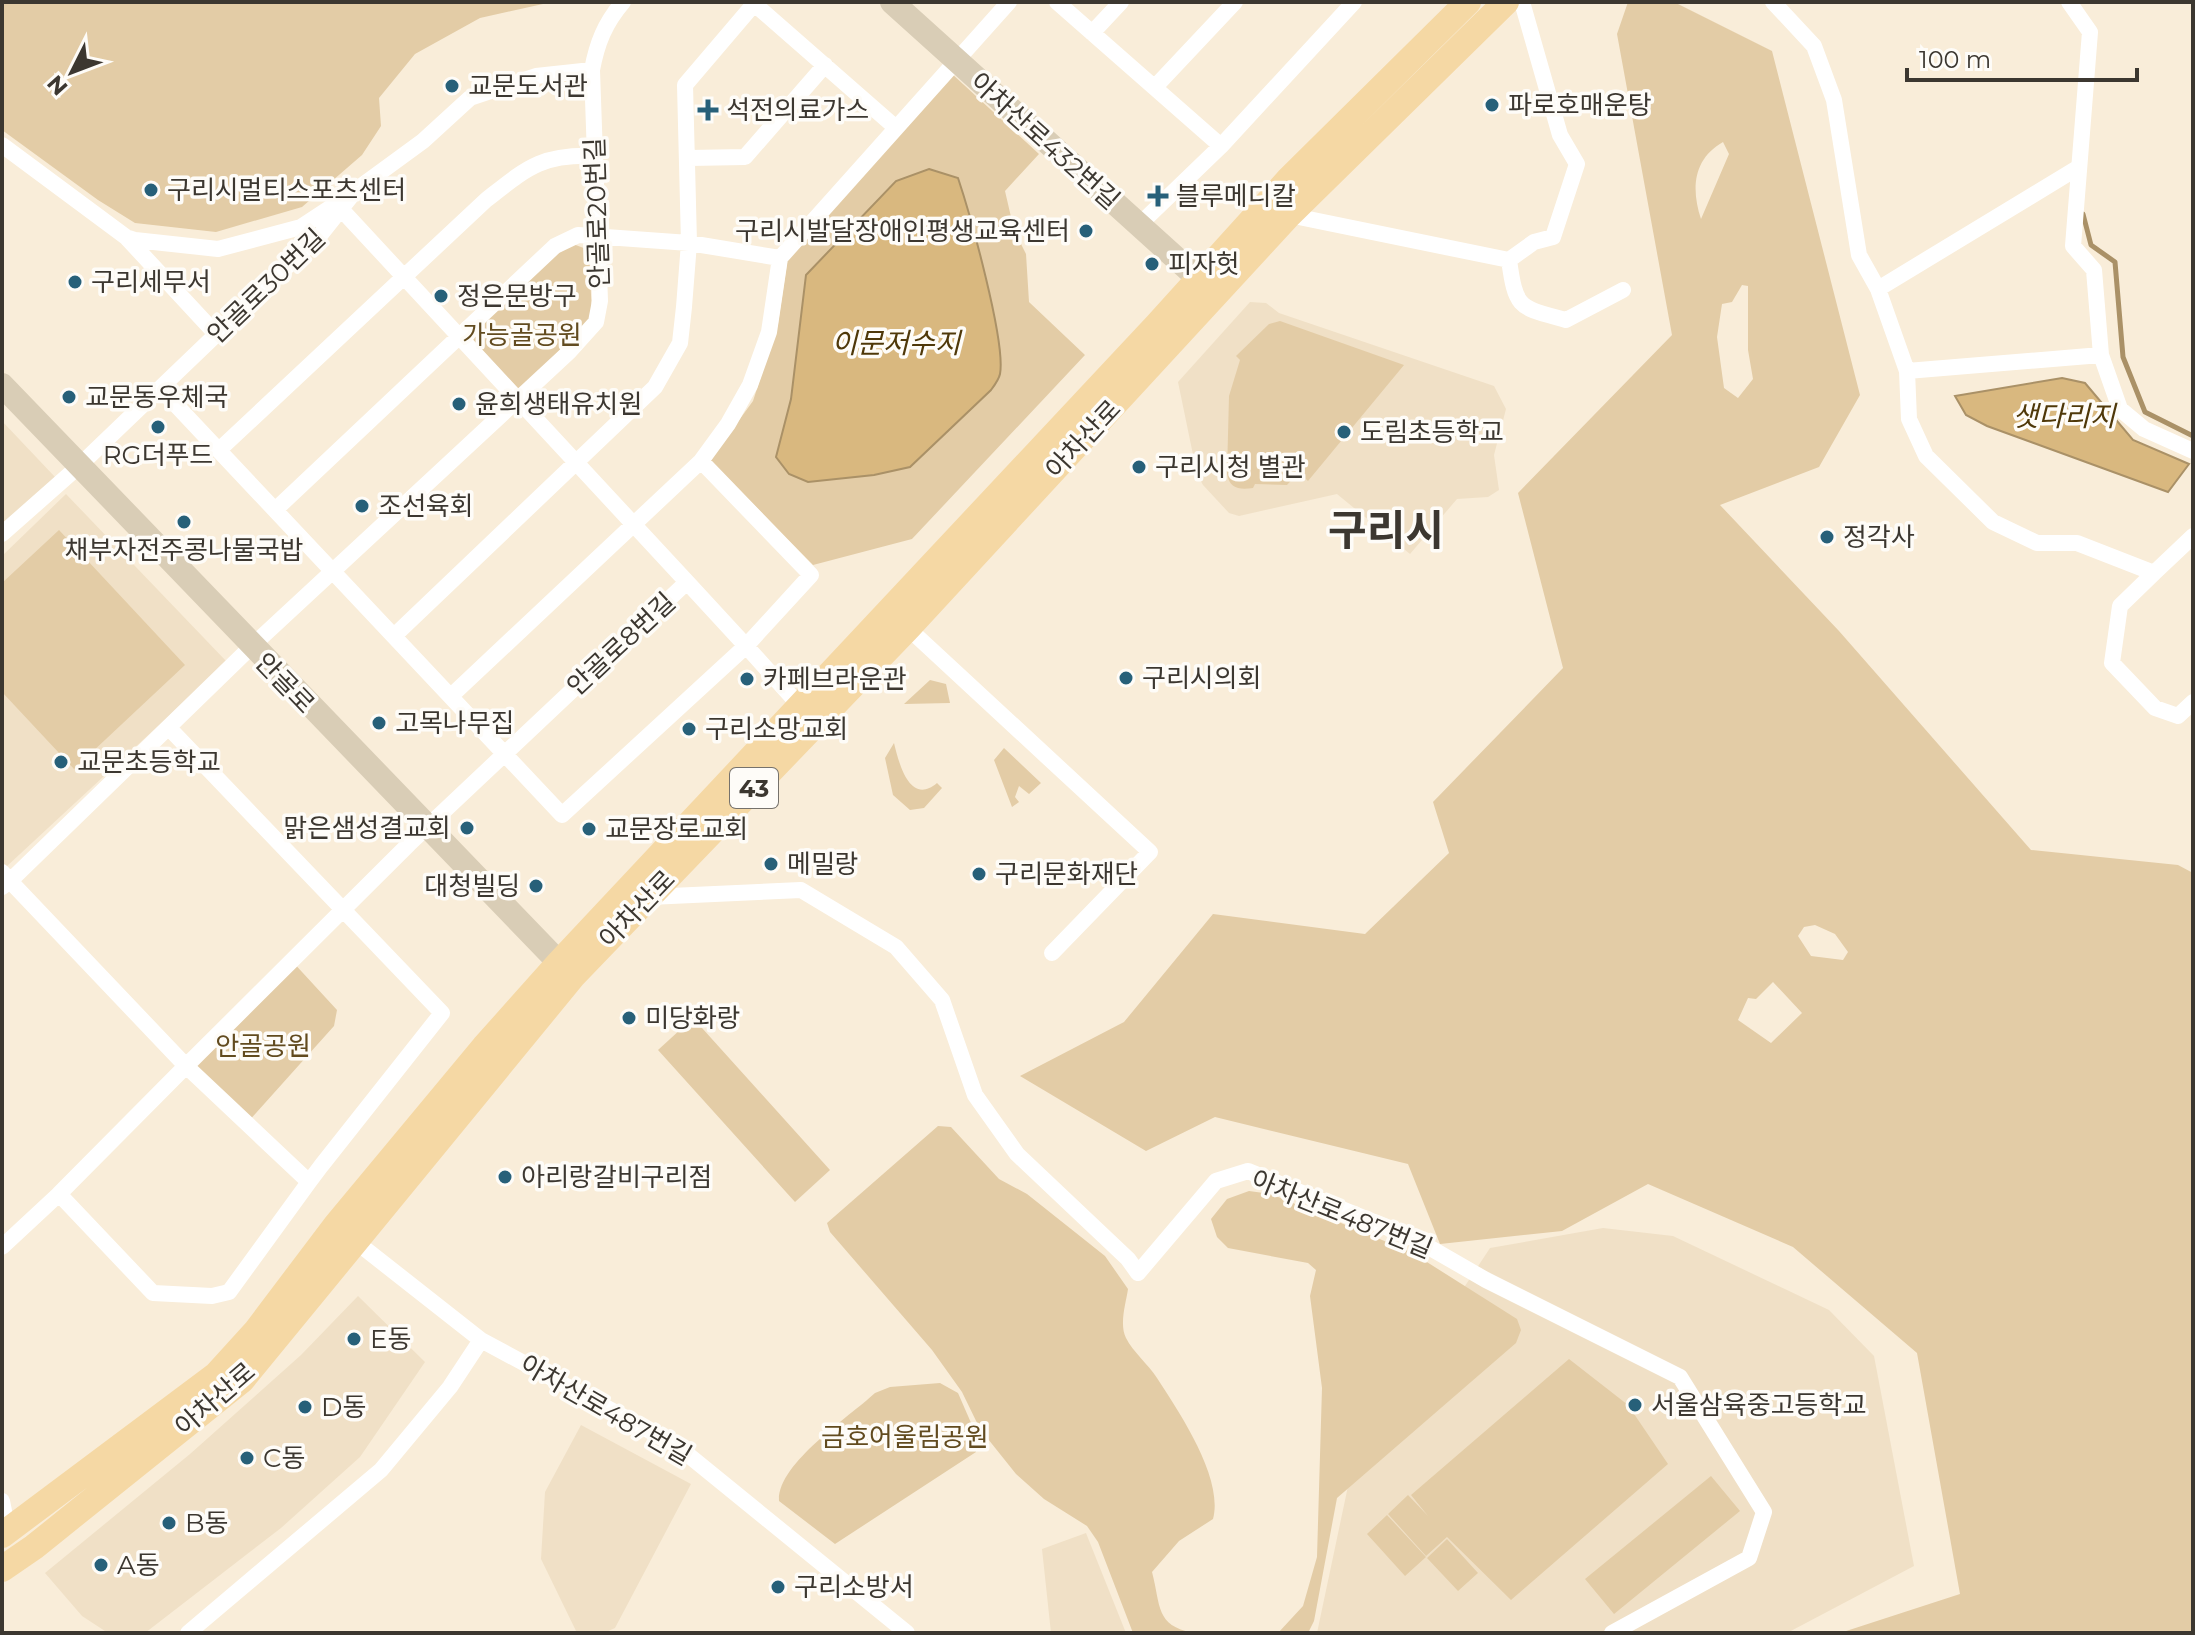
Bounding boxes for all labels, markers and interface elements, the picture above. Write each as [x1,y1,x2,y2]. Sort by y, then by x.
north arrow [32,32,112,112]
scale bar [1907,32,2137,82]
text: 100 m [1919,45,1991,74]
street label: 아차산로432번길 [964,66,1126,216]
text: N [42,69,73,101]
place label: 교문도서관 [468,70,588,102]
marker: 교문도서관 [443,77,461,95]
place label: 파로호매운탕 [1508,89,1652,121]
place label: 석전의료가스 [726,94,870,126]
marker: 파로호매운탕 [1483,96,1501,114]
marker: 석전의료가스 [697,99,719,121]
street label: 안골로20번길 [578,137,616,289]
place label: 구리시멀티스포츠센터 [167,174,406,206]
place label: 블루메디칼 [1176,180,1296,212]
marker: 구리시멀티스포츠센터 [142,181,160,199]
marker: 블루메디칼 [1147,185,1169,207]
place label: 구리시발달장애인평생교육센터 [735,215,1070,247]
street label: 안골로30번길 [200,222,332,350]
marker: 구리시발달장애인평생교육센터 [1077,222,1095,240]
place label: 피자헛 [1168,248,1240,280]
marker: 피자헛 [1143,255,1161,273]
place label: 구리세무서 [91,266,211,298]
marker: 구리세무서 [66,273,84,291]
place label: 정은문방구 [457,280,577,312]
marker: 정은문방구 [432,287,450,305]
park label: 가능골공원 [462,319,582,351]
water label: 이문저수지 [832,326,963,360]
place label: 교문동우체국 [85,381,229,413]
marker: 교문동우체국 [60,388,78,406]
place label: 윤희생태유치원 [475,388,642,420]
street label: 아차산로 [1039,393,1127,485]
marker: 윤희생태유치원 [450,395,468,413]
water label: 샛다리지 [2012,399,2118,433]
place label: 도림초등학교 [1360,416,1504,448]
marker: RG더푸드 [149,418,167,436]
marker: 도림초등학교 [1335,423,1353,441]
place label: RG더푸드 [103,439,213,471]
place label: 구리시청 별관 [1155,451,1305,483]
marker: 구리시청 별관 [1130,458,1148,476]
place label: 조선육회 [378,490,474,522]
marker: 조선육회 [353,497,371,515]
district label: 구리시 [1328,504,1444,556]
marker: 채부자전주콩나물국밥 [175,513,193,531]
place label: 정각사 [1843,521,1915,553]
marker: 정각사 [1818,528,1836,546]
place label: 채부자전주콩나물국밥 [64,534,304,566]
street label: 안골로8번길 [560,586,682,702]
street label: 안골로 [249,646,321,720]
place label: 구리시의회 [1142,662,1262,694]
place label: 카페브라운관 [763,663,907,695]
marker: 구리시의회 [1117,669,1135,687]
marker: 카페브라운관 [738,670,756,688]
place label: 고목나무집 [395,707,515,739]
place label: 구리소망교회 [705,713,849,745]
marker: 고목나무집 [370,714,388,732]
marker: 구리소망교회 [680,720,698,738]
place label: 교문초등학교 [77,746,221,778]
marker: 교문초등학교 [52,753,70,771]
road number: 43 [730,768,778,808]
place label: 맑은샘성결교회 [284,812,451,844]
place label: 교문장로교회 [605,813,749,845]
marker: 맑은샘성결교회 [458,819,476,837]
marker: 교문장로교회 [580,820,598,838]
place label: 메밀랑 [787,848,859,880]
marker: 메밀랑 [762,855,780,873]
place label: 구리문화재단 [995,858,1139,890]
street label: 아차산로 [592,863,682,955]
marker: 구리문화재단 [970,865,988,883]
place label: 대청빌딩 [424,870,520,902]
marker: 대청빌딩 [527,877,545,895]
place label: 미당화랑 [645,1002,741,1034]
marker: 미당화랑 [620,1009,638,1027]
park label: 안골공원 [215,1030,311,1062]
place label: 아리랑갈비구리점 [521,1161,712,1193]
street label: 아차산로487번길 [1247,1163,1437,1265]
marker: 아리랑갈비구리점 [496,1168,514,1186]
place label: E동 [370,1323,411,1355]
marker: E동 [345,1330,363,1348]
street label: 아차산로487번길 [514,1348,698,1472]
street label: 아차산로 [168,1356,262,1442]
place label: 서울삼육중고등학교 [1651,1389,1866,1421]
place label: D동 [321,1391,366,1423]
marker: 서울삼육중고등학교 [1626,1396,1644,1414]
marker: D동 [296,1398,314,1416]
park label: 금호어울림공원 [821,1421,989,1453]
place label: C동 [263,1442,305,1474]
marker: C동 [238,1449,256,1467]
place label: B동 [185,1507,229,1539]
marker: B동 [160,1514,178,1532]
place label: A동 [117,1549,160,1581]
marker: A동 [92,1556,110,1574]
place label: 구리소방서 [794,1571,914,1603]
marker: 구리소방서 [769,1578,787,1596]

